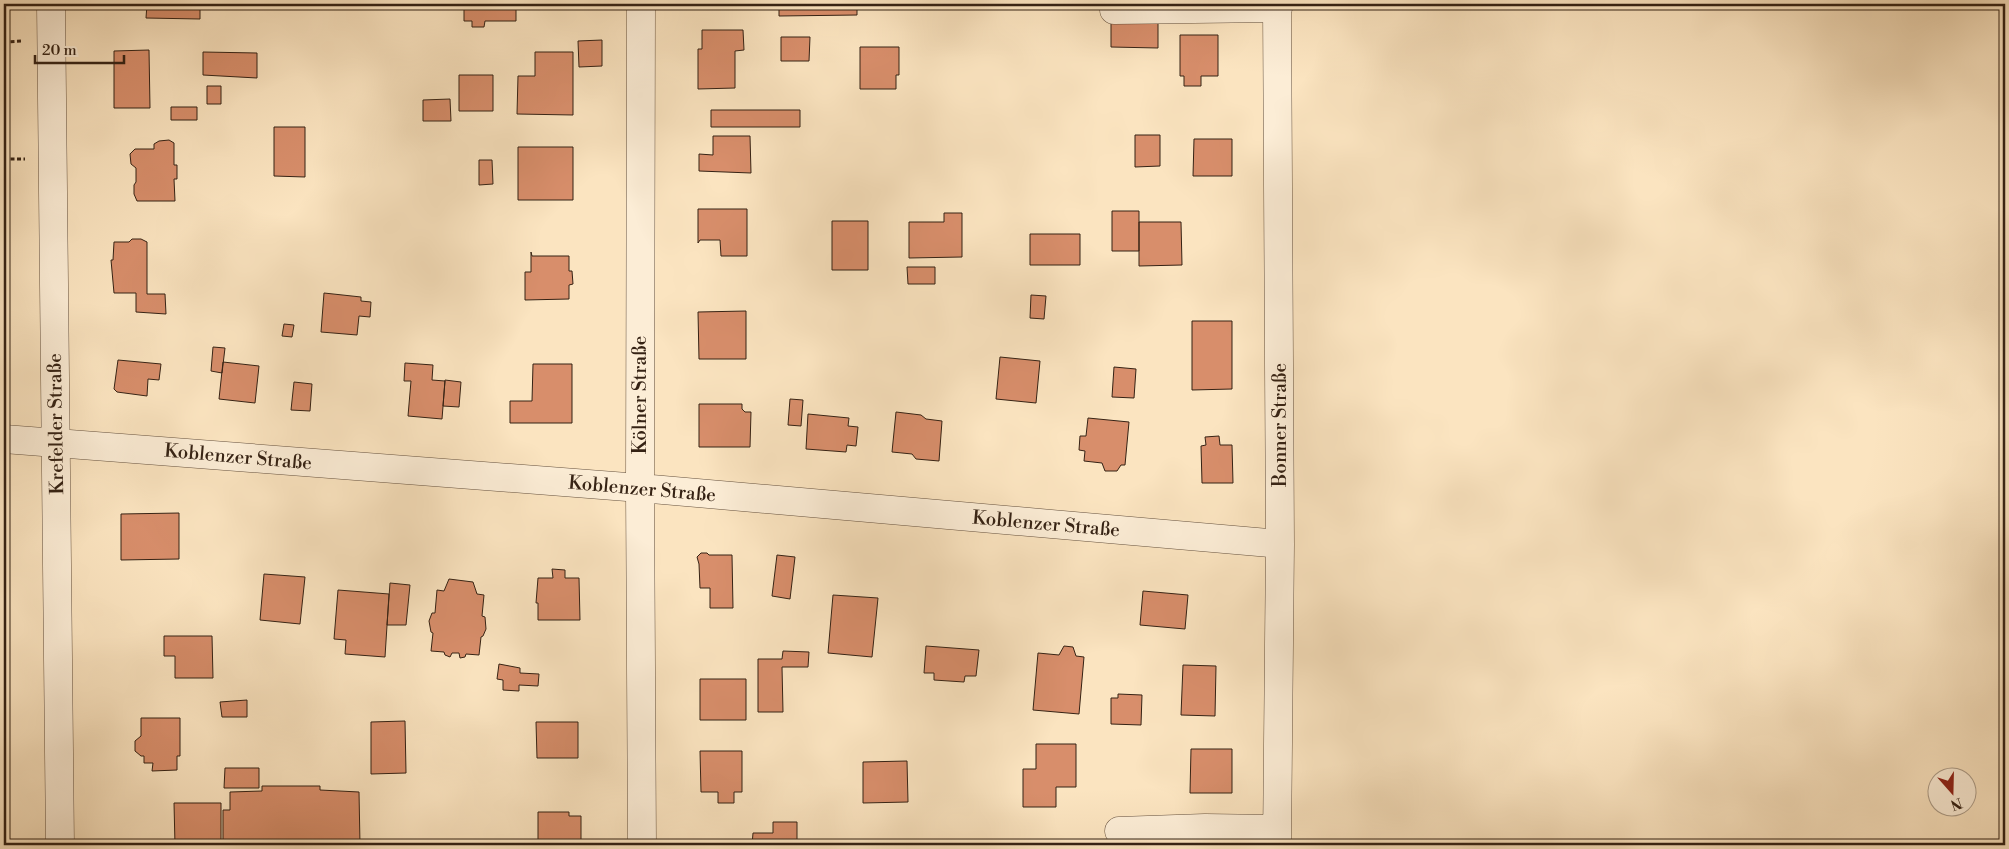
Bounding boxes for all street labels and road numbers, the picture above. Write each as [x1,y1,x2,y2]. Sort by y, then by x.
street label: Kölner Straße [628,336,652,454]
street label: Krefelder Straße [43,353,69,495]
street label: Bonner Straße [1268,363,1292,488]
street label: Koblenzer Straße [163,439,313,475]
street label: Koblenzer Straße [567,471,717,507]
street label: Koblenzer Straße [971,506,1121,542]

